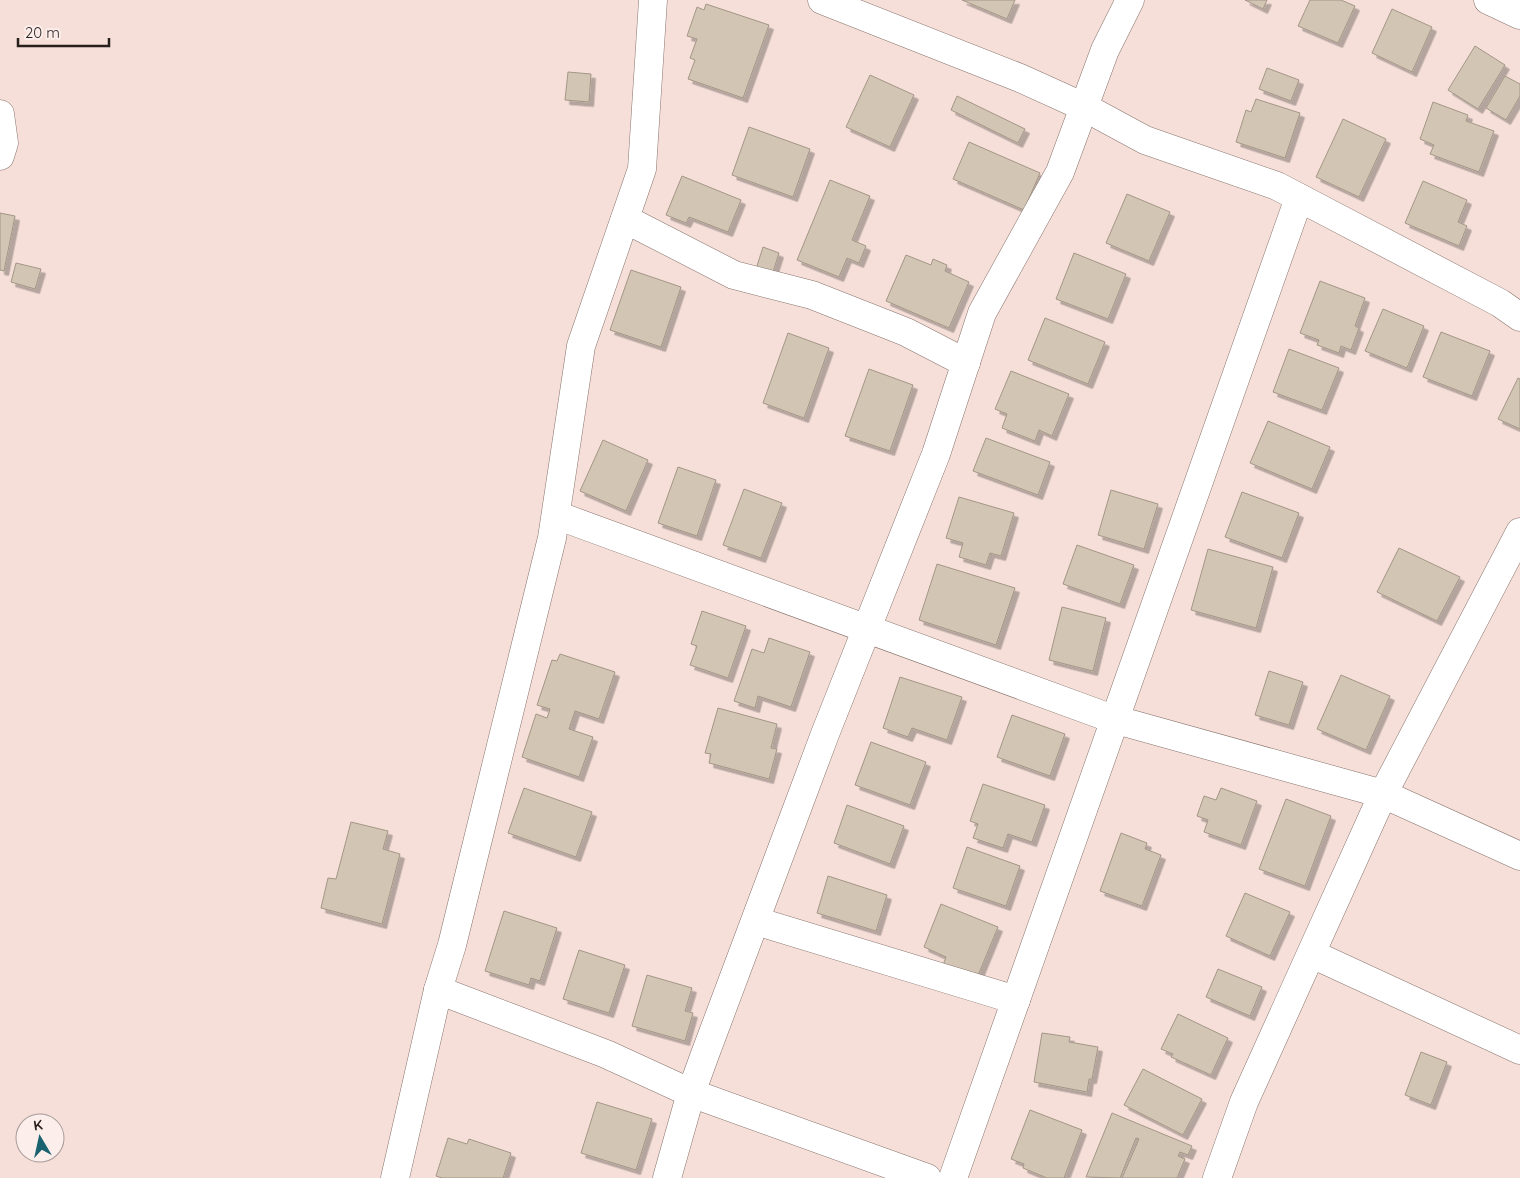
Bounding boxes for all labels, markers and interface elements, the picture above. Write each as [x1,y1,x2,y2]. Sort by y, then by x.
scale bar [18,15,109,47]
text: 20 m [25,23,60,42]
north arrow [15,1113,65,1163]
text: K [32,1116,44,1135]

